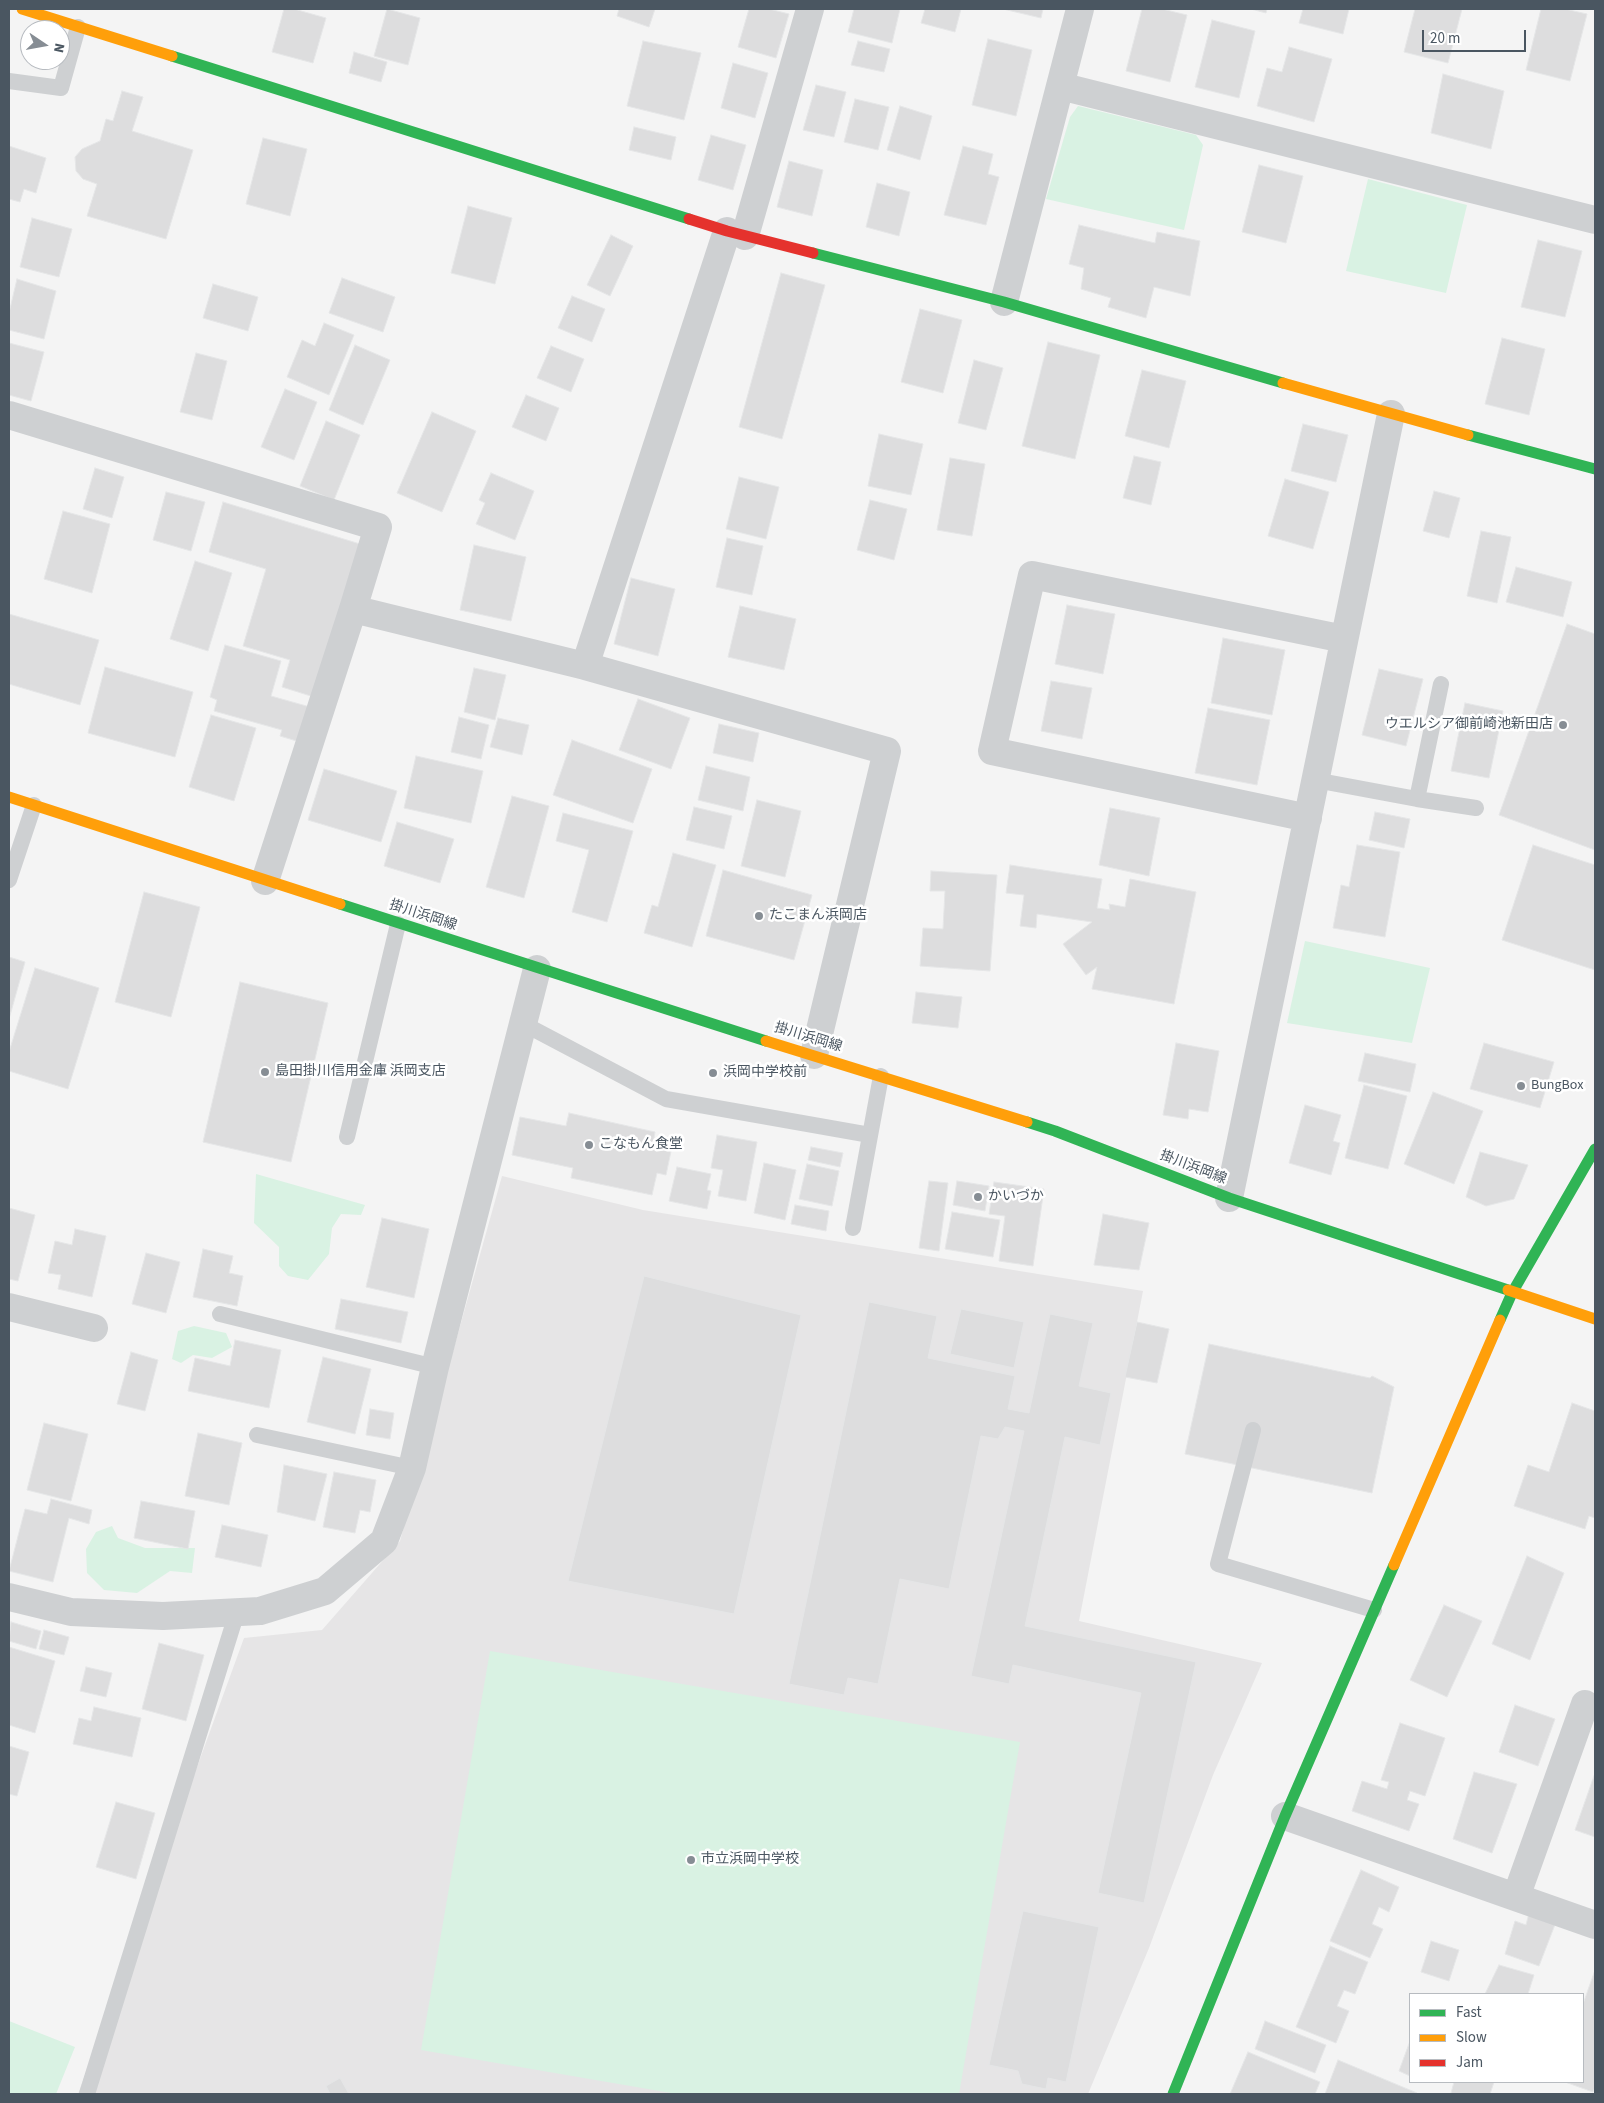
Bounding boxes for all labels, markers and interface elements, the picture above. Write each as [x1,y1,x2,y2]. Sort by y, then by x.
north arrow [20,20,70,70]
scale bar [1424,20,1528,52]
text: 20 m [1430,28,1460,49]
text: N [48,41,69,55]
place label: ウエルシア御前崎池新田店 [1385,717,1553,733]
marker: ウエルシア御前崎池新田店 [1557,719,1569,731]
street label: 掛川浜岡線 [387,897,459,935]
place label: たこまん浜岡店 [769,908,867,924]
marker: たこまん浜岡店 [753,910,765,922]
street label: 掛川浜岡線 [772,1020,844,1056]
place label: 島田掛川信用金庫 浜岡支店 [275,1064,446,1080]
place label: 浜岡中学校前 [723,1065,807,1081]
marker: 島田掛川信用金庫 浜岡支店 [259,1066,271,1078]
marker: 浜岡中学校前 [707,1067,719,1079]
place label: BungBox [1531,1078,1583,1094]
marker: BungBox [1515,1080,1527,1092]
place label: こなもん食堂 [599,1137,683,1153]
marker: こなもん食堂 [583,1139,595,1151]
street label: 掛川浜岡線 [1157,1148,1229,1188]
place label: かいづか [988,1189,1044,1205]
marker: かいづか [972,1191,984,1203]
place label: 市立浜岡中学校 [701,1852,799,1868]
marker: 市立浜岡中学校 [685,1854,697,1866]
legend [1409,1993,1584,2083]
text: Fast [1456,2002,1482,2023]
text: Slow [1456,2027,1487,2048]
text: Jam [1456,2052,1483,2073]

